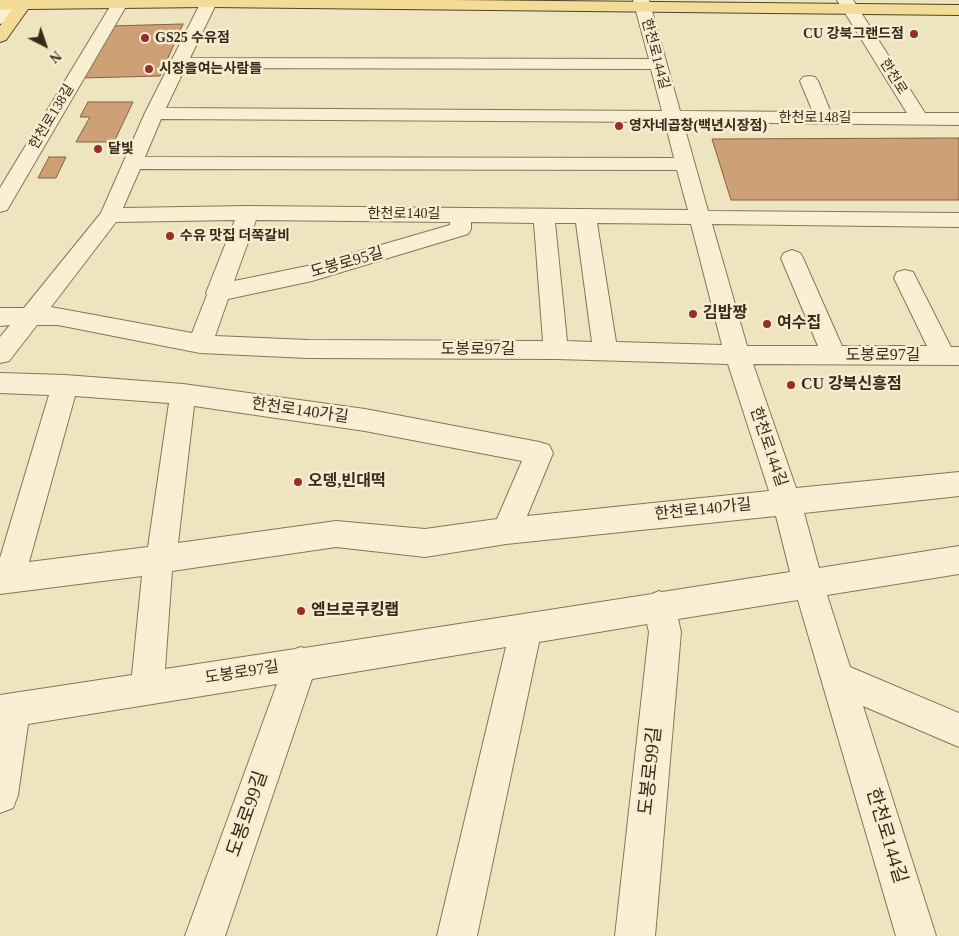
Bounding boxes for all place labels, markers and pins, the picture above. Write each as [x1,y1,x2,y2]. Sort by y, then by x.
place label: CU 강북그랜드점 [803,26,904,42]
marker: CU 강북그랜드점 [908,28,920,40]
place label: GS25 수유점 [155,30,230,46]
marker: GS25 수유점 [139,32,151,44]
place label: 시장을여는사람들 [159,61,262,77]
marker: 시장을여는사람들 [143,63,155,75]
place label: 영자네곱창(백년시장점) [629,118,767,134]
marker: 영자네곱창(백년시장점) [613,120,625,132]
place label: 달빛 [108,141,134,157]
marker: 달빛 [92,143,104,155]
place label: 수유 맛집 더쪽갈비 [180,228,290,244]
marker: 수유 맛집 더쪽갈비 [164,230,176,242]
place label: 김밥짱 [703,304,747,324]
marker: 김밥짱 [687,308,699,320]
place label: 여수집 [777,314,821,334]
marker: 여수집 [761,318,773,330]
place label: CU 강북신흥점 [801,375,902,395]
marker: CU 강북신흥점 [785,379,797,391]
place label: 오뎅,빈대떡 [308,472,386,492]
marker: 오뎅,빈대떡 [292,476,304,488]
place label: 엠브로쿠킹랩 [311,601,399,621]
marker: 엠브로쿠킹랩 [295,605,307,617]

